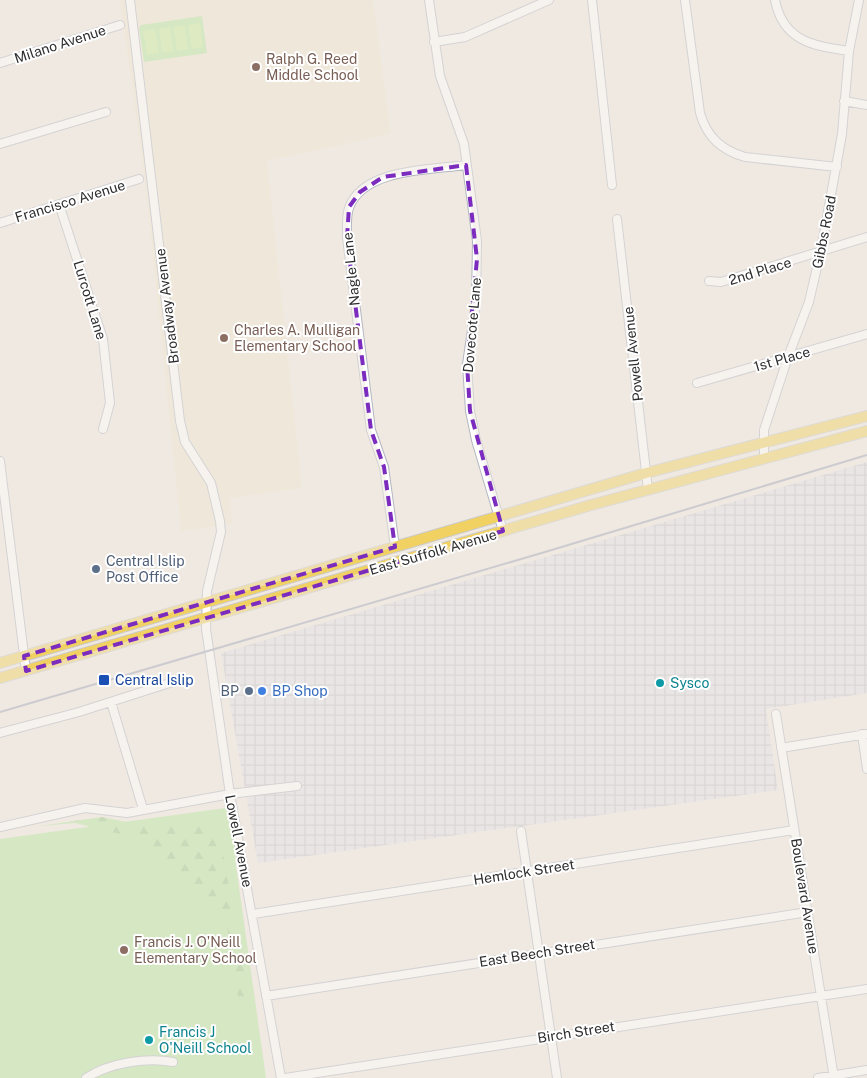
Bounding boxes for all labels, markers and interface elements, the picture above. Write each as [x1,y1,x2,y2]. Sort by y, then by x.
street label: Milano Avenue [12,22,108,66]
place label: Ralph G. Reed Middle School [266,51,359,83]
marker: Ralph G. Reed Middle School [250,61,262,73]
street label: Francisco Avenue [13,177,127,225]
street label: Gibbs Road [809,194,839,270]
street label: Nagle Lane [339,231,363,306]
street label: Broadway Avenue [152,247,182,364]
street label: 2nd Place [727,254,793,288]
street label: Lurcott Lane [70,258,110,342]
street label: Dovecote Lane [460,277,484,373]
street label: Powell Avenue [620,306,646,402]
place label: Charles A. Mulligan Elementary School [234,322,360,354]
marker: Charles A. Mulligan Elementary School [218,332,230,344]
street label: 1st Place [752,343,812,375]
street label: East Suffolk Avenue [368,526,499,578]
place label: Central Islip Post Office [106,553,185,585]
marker: Central Islip Post Office [90,563,102,575]
place label: Central Islip [115,672,194,688]
marker: Central Islip [97,673,111,687]
place label: Sysco [670,675,709,691]
marker: Sysco [654,677,666,689]
place label: BP [221,683,239,699]
place label: BP Shop [272,683,328,699]
marker: BP [243,685,255,697]
marker: BP Shop [256,685,268,697]
street label: Lowell Avenue [222,793,256,889]
street label: Boulevard Avenue [788,837,822,955]
street label: Hemlock Street [472,856,576,888]
place label: Francis J. O'Neill Elementary School [134,934,257,966]
street label: East Beech Street [478,936,596,970]
marker: Francis J. O'Neill Elementary School [118,944,130,956]
street label: Birch Street [536,1018,616,1046]
place label: Francis J O'Neill School [159,1024,251,1056]
marker: Francis J O'Neill School [143,1034,155,1046]

